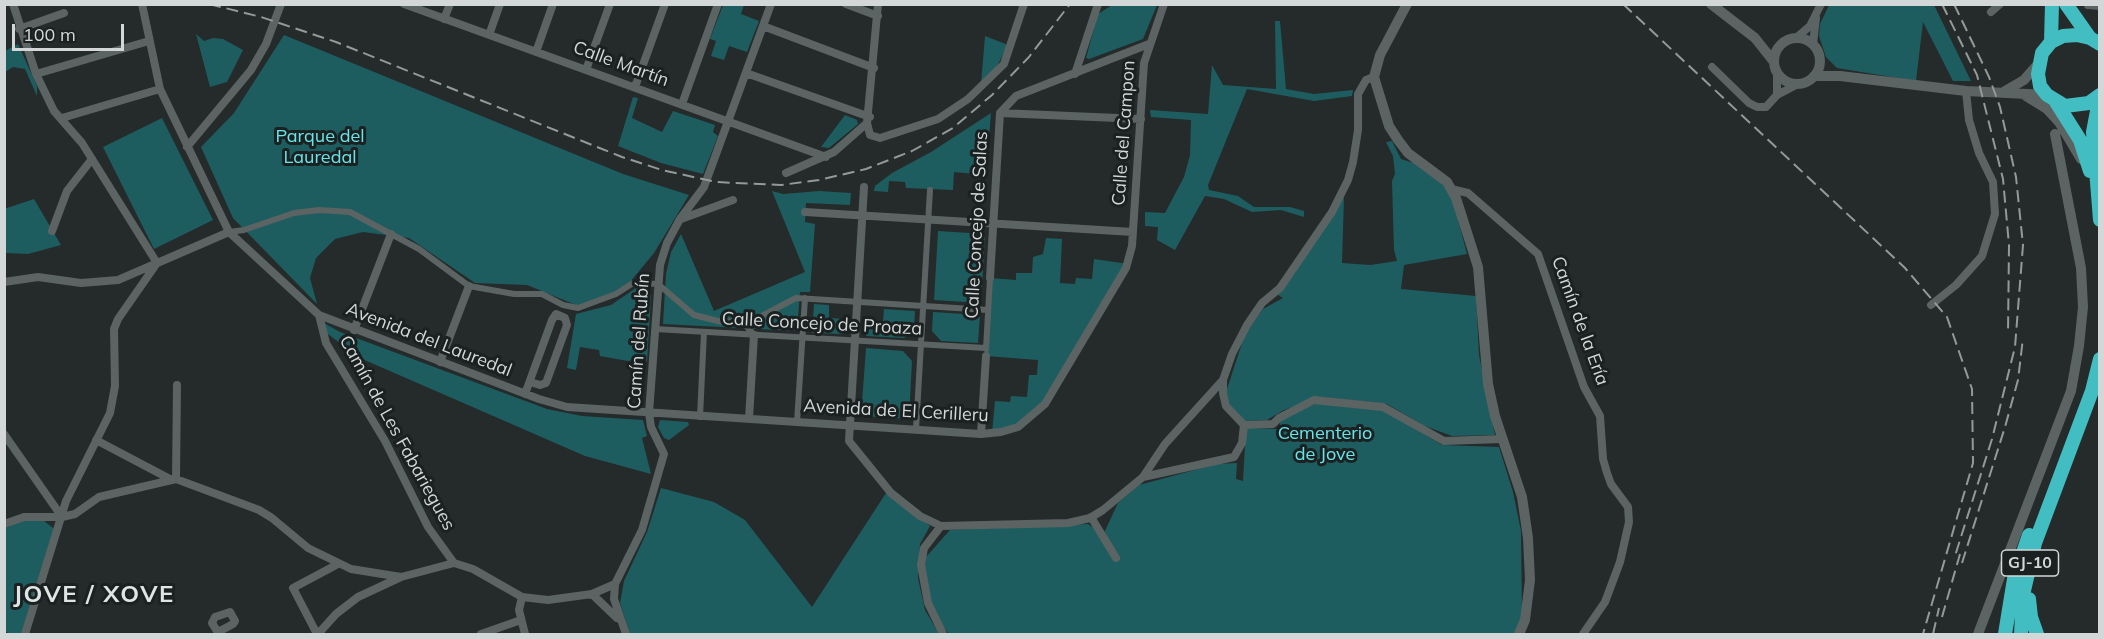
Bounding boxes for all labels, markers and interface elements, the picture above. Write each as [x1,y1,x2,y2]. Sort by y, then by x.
scale bar [15,12,128,50]
text: 100 m [23,23,76,46]
street label: Calle Martín [570,37,672,91]
street label: Calle del Campon [1108,60,1140,206]
park label: Parque del Lauredal [275,126,365,168]
street label: Calle Concejo de Salas [961,131,993,319]
street label: Camín de la Ería [1547,254,1613,388]
street label: Camín del Rubín [623,272,655,410]
street label: Avenida del Lauredal [343,298,515,382]
street label: Calle Concejo de Proaza [721,308,923,340]
street label: Camín de Les Fabariegues [334,332,460,534]
street label: Avenida de El Cerilleru [803,395,989,427]
park label: Cementerio de Jove [1278,423,1372,466]
road number: GJ-10 [2002,550,2058,576]
district label: JOVE / XOVE [13,581,175,609]

